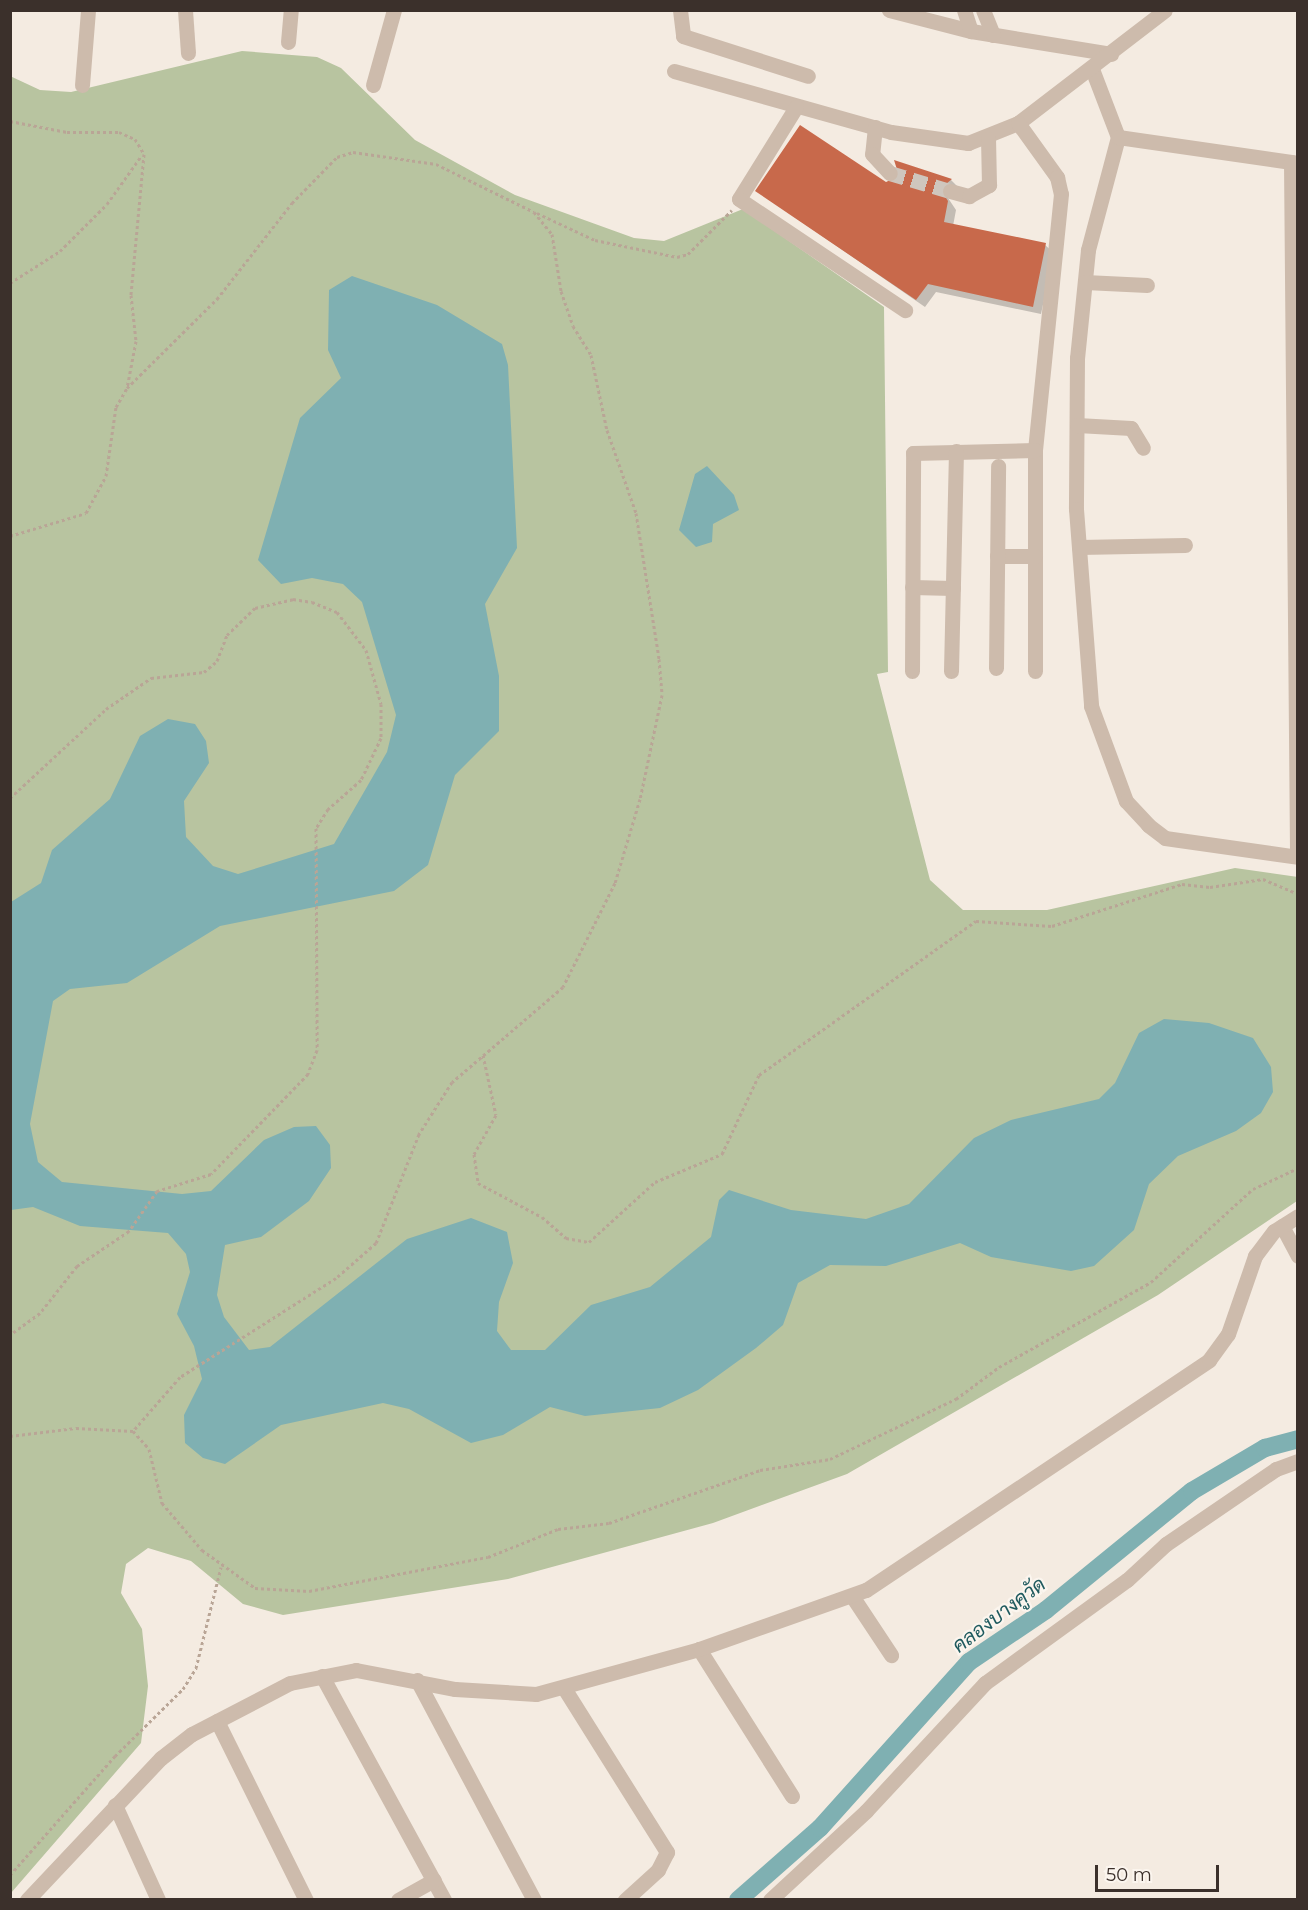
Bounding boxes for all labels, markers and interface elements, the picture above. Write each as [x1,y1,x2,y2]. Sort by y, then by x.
water label: คลองบางคูวัด [948,1572,1050,1658]
scale bar [1098,1853,1222,1891]
text: 50 m [1106,1864,1152,1886]

